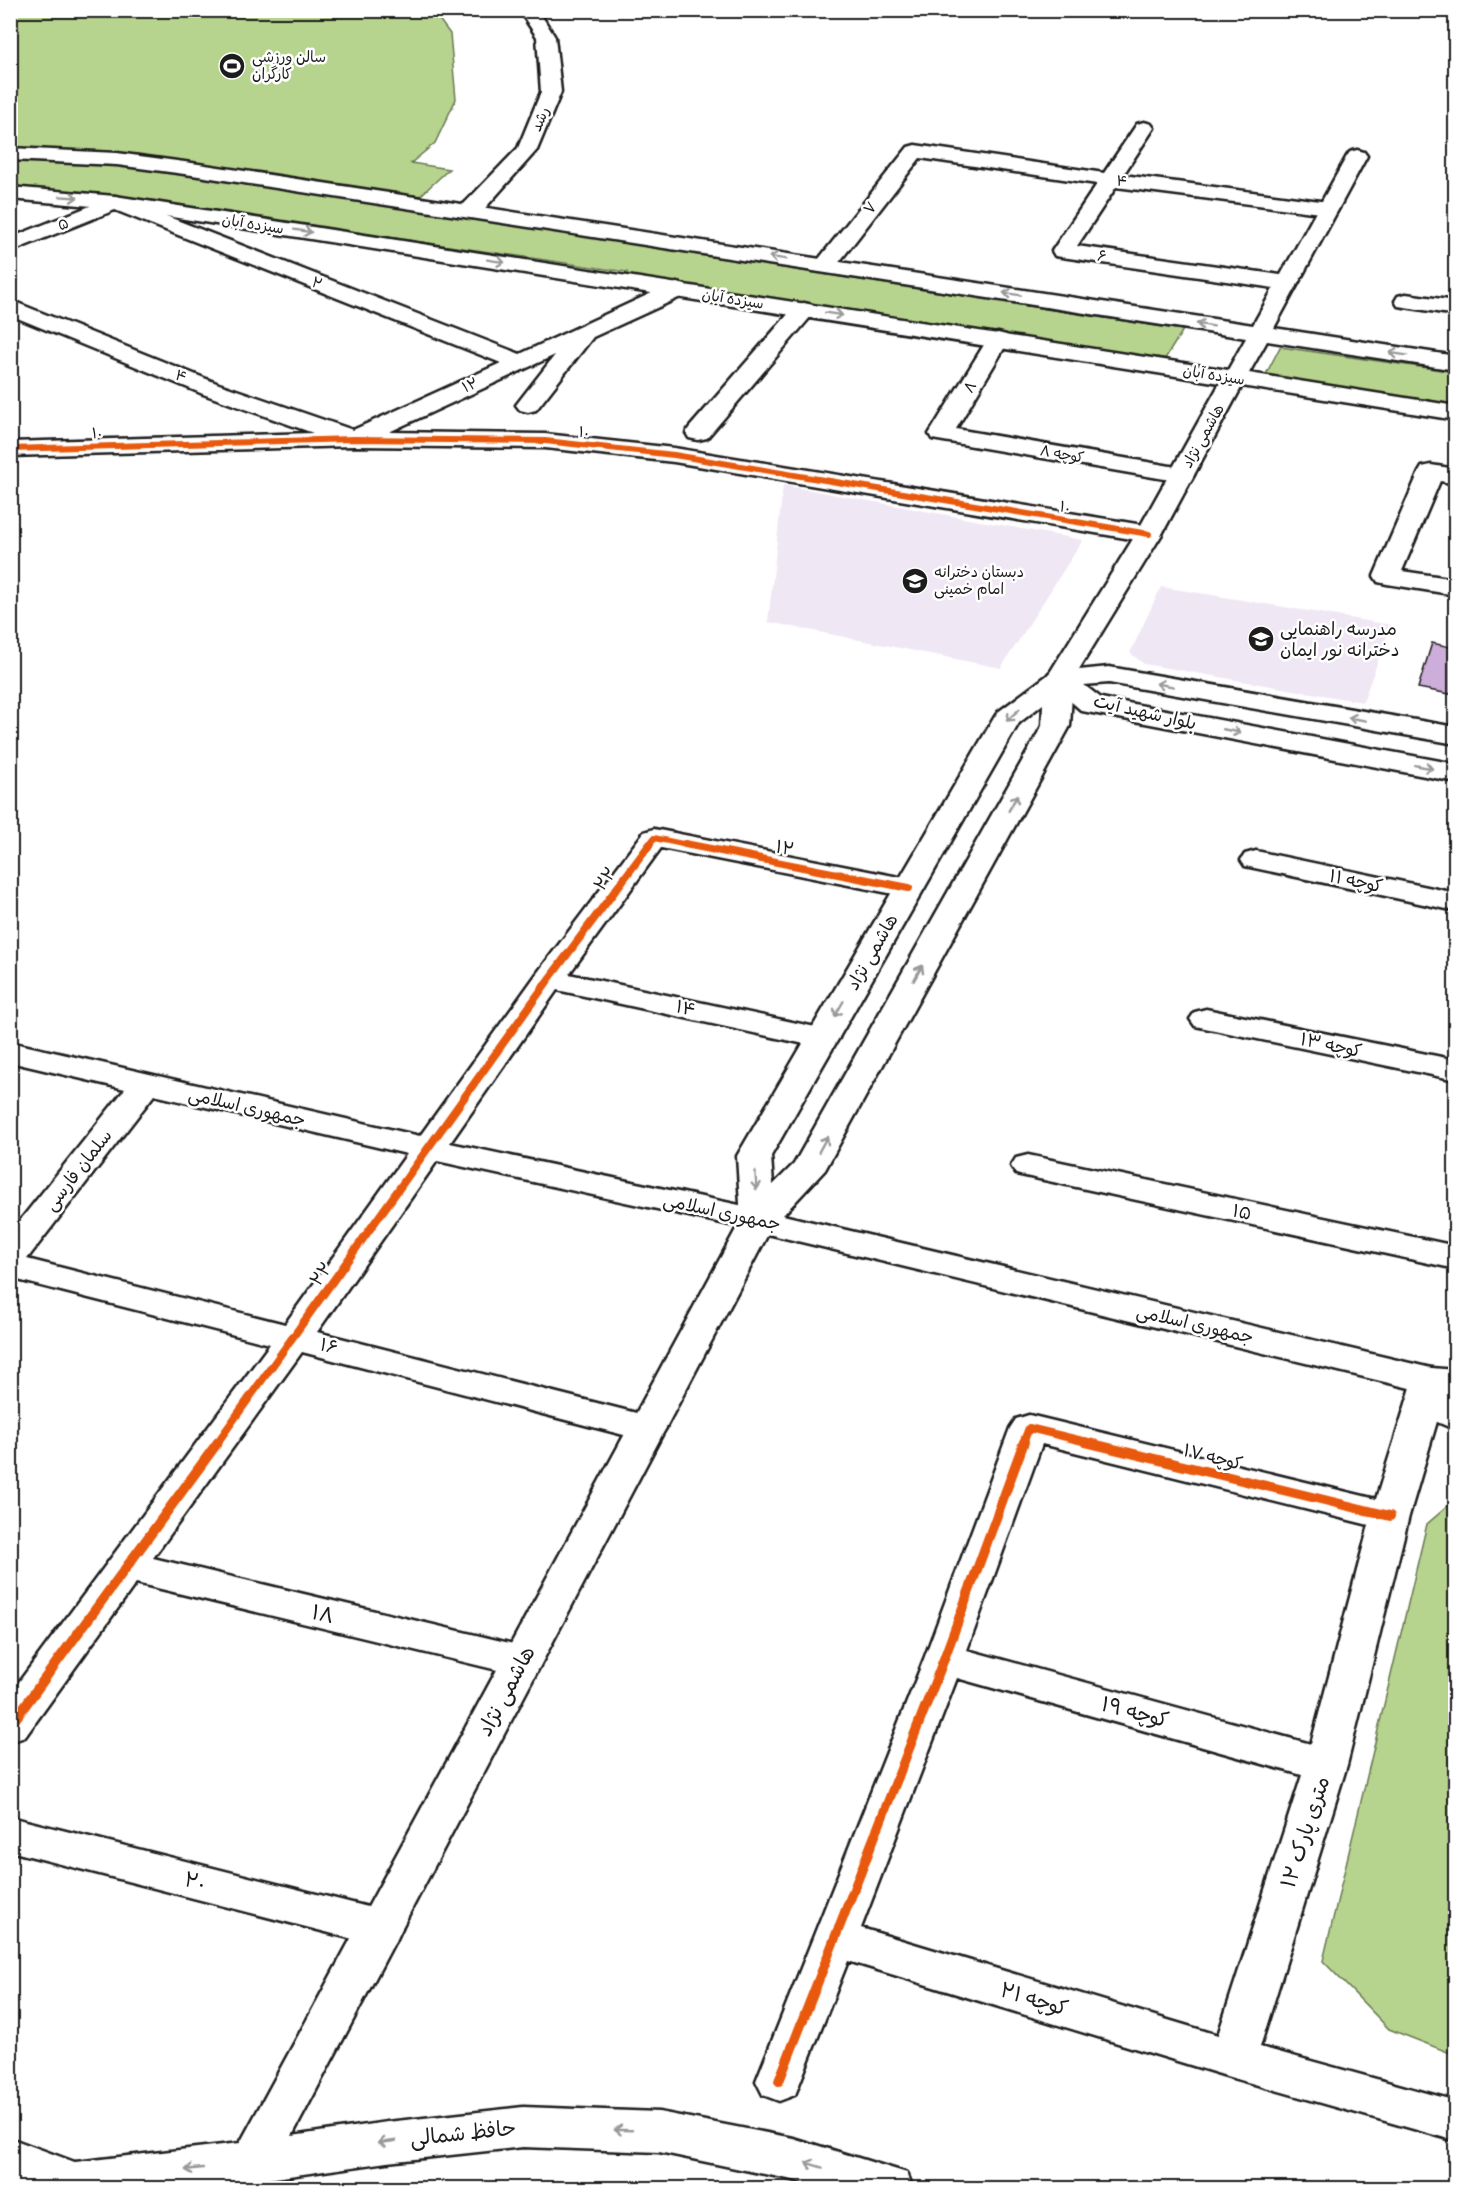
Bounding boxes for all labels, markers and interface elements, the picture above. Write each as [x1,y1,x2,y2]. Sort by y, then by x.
place label: سالن ورزشی کارگران [252,47,326,83]
sports icon: سالن ورزشی کارگران [217,51,247,81]
street label: رشد [526,104,553,134]
street label: ۴ [1115,170,1129,191]
one-way arrow [58,191,78,202]
street label: ۷ [859,198,880,218]
street label: سیزده آبان [221,209,285,238]
street label: ۵ [54,213,71,234]
one-way arrow [293,226,313,237]
street label: ۶ [1096,245,1108,266]
one-way arrow [769,253,788,264]
one-way arrow [486,256,505,267]
street label: ۲ [309,272,325,293]
street label: سیزده آبان [701,284,765,313]
one-way arrow [1003,289,1023,300]
one-way arrow [823,309,843,320]
one-way arrow [1196,319,1215,330]
one-way arrow [1388,348,1408,359]
street label: سیزده آبان [1182,360,1246,389]
street label: ۴ [172,365,190,386]
street label: ۱۲ [459,373,481,396]
street label: ۸ [959,377,980,396]
street label: هاشمی نژاد [1177,400,1229,472]
street label: ۱۰ [578,422,590,441]
street label: ۱۰ [91,423,102,442]
street label: کوچه ۸ [1038,440,1086,468]
street label: ۱۰ [1058,496,1072,517]
place label: دبستان دخترانه امام خمینی [934,562,1024,600]
school or university icon: دبستان دخترانه امام خمینی [900,566,930,596]
place label: مدرسه راهنمایی دخترانه نور ایمان [1280,617,1399,661]
school or university icon: مدرسه راهنمایی دخترانه نور ایمان [1246,624,1276,654]
one-way arrow [1155,679,1175,690]
street label: بلوار شهید آیت [1091,689,1199,735]
one-way arrow [1006,708,1021,722]
one-way arrow [1347,713,1367,724]
one-way arrow [1222,726,1241,737]
one-way arrow [1413,762,1433,773]
one-way arrow [1007,795,1019,812]
street label: ۱۲ [774,834,796,861]
street label: ۲۲ [588,862,621,895]
street label: کوچه ۱۱ [1327,864,1385,898]
street label: هاشمی نژاد [841,910,903,994]
one-way arrow [913,965,924,983]
street label: ۱۴ [674,994,698,1021]
one-way arrow [833,1000,845,1017]
street label: کوچه ۱۳ [1298,1027,1364,1063]
street label: جمهوری اسلامی [186,1082,308,1132]
street label: سلمان فارسی [39,1124,117,1215]
one-way arrow [817,1135,829,1152]
one-way arrow [750,1171,761,1191]
street label: جمهوری اسلامی [661,1188,783,1236]
street label: ۱۵ [1230,1198,1254,1225]
street label: ۲۲ [304,1257,337,1290]
street label: جمهوری اسلامی [1134,1299,1256,1349]
street label: ۱۶ [318,1332,340,1359]
street label: کوچه ۱۷ [1181,1438,1245,1476]
street label: ۱۸ [309,1598,337,1629]
street label: هاشمی نژاد [471,1641,541,1741]
street label: کوچه ۱۹ [1098,1690,1172,1733]
street label: ۱۲ متری پارک [1274,1773,1335,1891]
street label: ۲۰ [182,1865,209,1896]
street label: کوچه ۲۱ [997,1975,1071,2022]
street label: حافظ شمالی [409,2114,517,2152]
one-way arrow [613,2125,633,2136]
one-way arrow [377,2136,397,2147]
one-way arrow [805,2159,824,2170]
one-way arrow [184,2164,204,2175]

